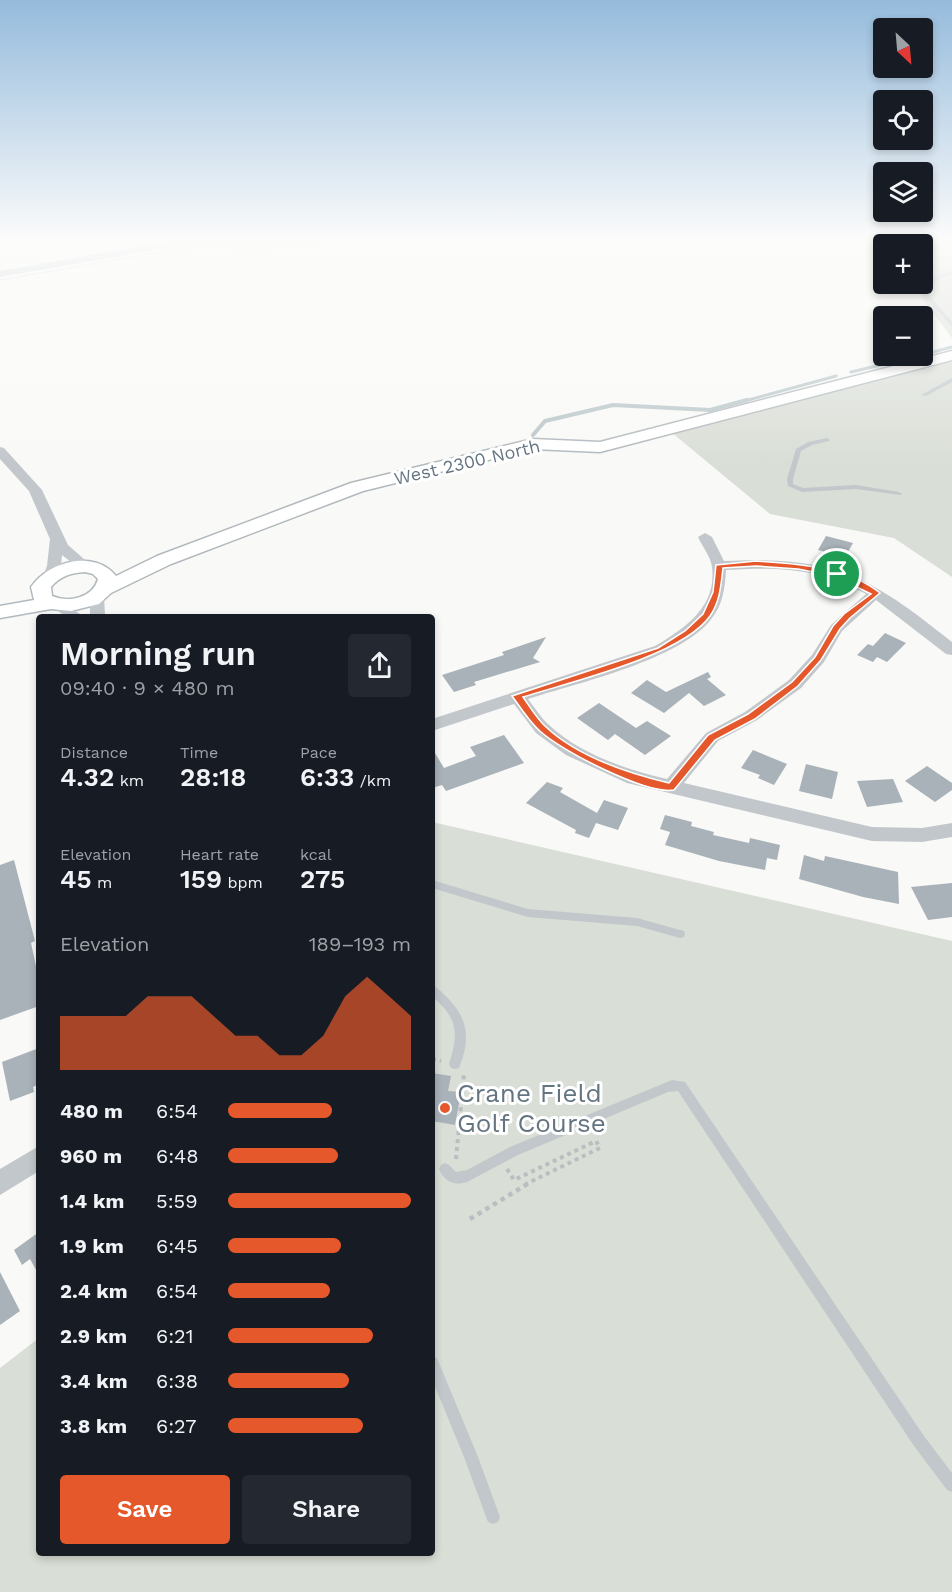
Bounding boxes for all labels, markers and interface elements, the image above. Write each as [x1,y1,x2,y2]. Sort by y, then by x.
north arrow [873,18,933,78]
map controls [873,18,933,366]
button: locate [873,90,933,150]
button: layers [873,162,933,222]
button: + [873,234,933,294]
button: − [873,306,933,366]
street label: West 2300 North [392,435,542,489]
pin [811,548,862,599]
icon: arrive [820,557,853,590]
text: Morning run [60,634,256,673]
button: share [348,634,411,697]
text: 09:40 · 9 × 480 m [60,676,234,700]
text: Distance [60,743,128,762]
text: Time [180,743,218,762]
text: Pace [300,743,337,762]
text: 4.32 [60,762,114,792]
text: 28:18 [180,762,246,792]
text: 6:33 [300,762,354,792]
text: km [114,771,144,790]
text: /km [354,771,391,790]
text: Elevation [60,845,131,864]
text: Heart rate [180,845,259,864]
text: kcal [300,845,332,864]
text: 45 [60,864,92,894]
text: 159 [180,864,222,894]
text: 275 [300,864,345,894]
text: m [92,873,112,892]
text: bpm [222,873,263,892]
text: Elevation [60,932,149,956]
text: 189–193 m [309,932,411,956]
place label: Crane Field Golf Course [457,1078,606,1138]
text: 480 m [60,1099,123,1123]
text: 6:54 [156,1099,198,1123]
marker: Crane Field Golf Course [438,1101,452,1115]
text: 960 m [60,1144,122,1168]
text: 6:48 [156,1144,199,1168]
text: 1.4 km [60,1189,124,1213]
text: 5:59 [156,1189,198,1213]
text: 1.9 km [60,1234,124,1258]
text: 6:45 [156,1234,198,1258]
text: 2.4 km [60,1279,128,1303]
text: 6:54 [156,1279,198,1303]
text: 2.9 km [60,1324,127,1348]
text: 6:21 [156,1324,194,1348]
text: 3.4 km [60,1369,127,1393]
text: 6:38 [156,1369,198,1393]
text: 3.8 km [60,1414,127,1438]
text: 6:27 [156,1414,197,1438]
button: Save [60,1475,230,1544]
button: Share [242,1475,411,1544]

